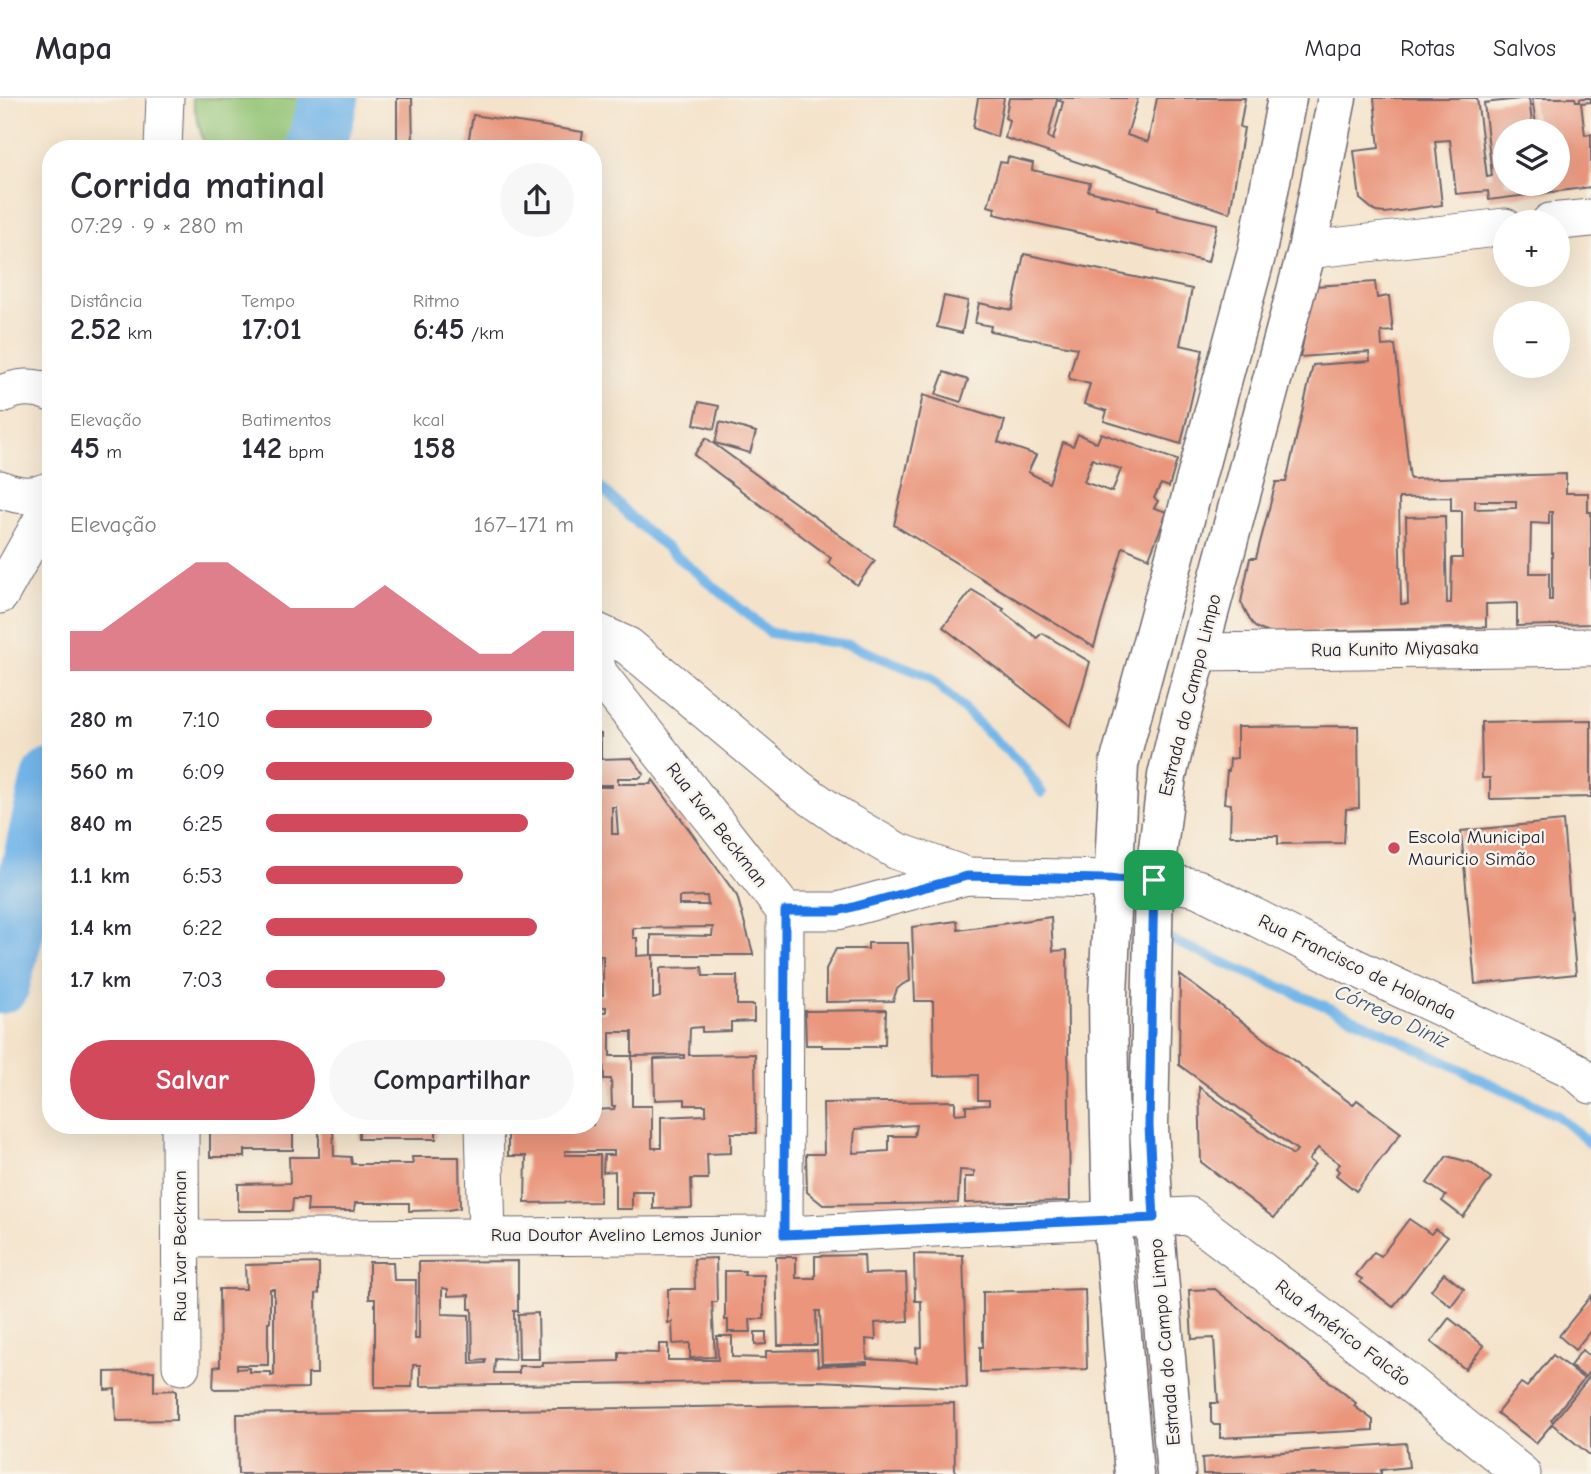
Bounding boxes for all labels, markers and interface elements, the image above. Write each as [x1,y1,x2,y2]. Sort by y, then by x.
text: Mapa [35,29,112,67]
text: Mapa [1304,34,1362,62]
text: Rotas [1400,34,1455,62]
text: Salvos [1493,34,1556,62]
map controls [1493,119,1570,378]
button: layers [1493,119,1570,196]
button: share [500,163,574,237]
text: Corrida matinal [70,164,325,208]
button: + [1493,210,1570,287]
text: 07:29 · 9 × 280 m [70,212,244,239]
text: Distância [70,290,143,312]
text: Tempo [241,290,295,312]
text: Ritmo [413,290,460,312]
button: − [1493,301,1570,378]
text: 2.52 [70,312,121,347]
text: 17:01 [241,312,302,347]
text: 6:45 [413,312,465,347]
text: km [121,322,153,344]
text: /km [465,322,504,344]
text: Elevação [70,409,142,431]
text: Batimentos [241,409,331,431]
text: kcal [413,409,445,431]
text: 45 [70,431,100,466]
text: 142 [241,431,282,466]
text: 158 [413,431,456,466]
text: m [100,441,122,463]
text: bpm [282,441,324,463]
text: Elevação [70,511,157,538]
text: 167–171 m [474,511,574,538]
street label: Estrada do Campo Limpo [1154,592,1226,798]
street label: Rua Kunito Miyasaka [1311,637,1479,661]
text: 280 m [70,706,133,733]
text: 7:10 [182,706,220,733]
text: 560 m [70,758,134,785]
text: 6:09 [182,758,225,785]
street label: Rua Ivar Beckman [662,759,772,891]
text: 840 m [70,810,132,837]
text: 6:25 [182,810,223,837]
place label: Escola Municipal Mauricio Simão [1408,826,1545,870]
marker: Escola Municipal Mauricio Simão [1386,840,1402,856]
pin [1124,850,1184,910]
icon: arrive [1135,861,1173,899]
text: 1.1 km [70,862,130,889]
text: 6:53 [182,862,223,889]
street label: Rua Francisco de Holanda [1255,910,1459,1024]
text: 1.4 km [70,914,132,941]
text: 6:22 [182,914,223,941]
text: 1.7 km [70,966,131,993]
text: 7:03 [182,966,223,993]
water label: Córrego Diniz [1331,979,1454,1053]
button: Salvar [70,1040,315,1120]
button: Compartilhar [329,1040,574,1120]
street label: Rua Ivar Beckman [169,1170,191,1322]
street label: Rua Doutor Avelino Lemos Junior [491,1224,762,1246]
street label: Estrada do Campo Limpo [1145,1238,1185,1446]
street label: Rua Américo Falcão [1271,1275,1415,1391]

